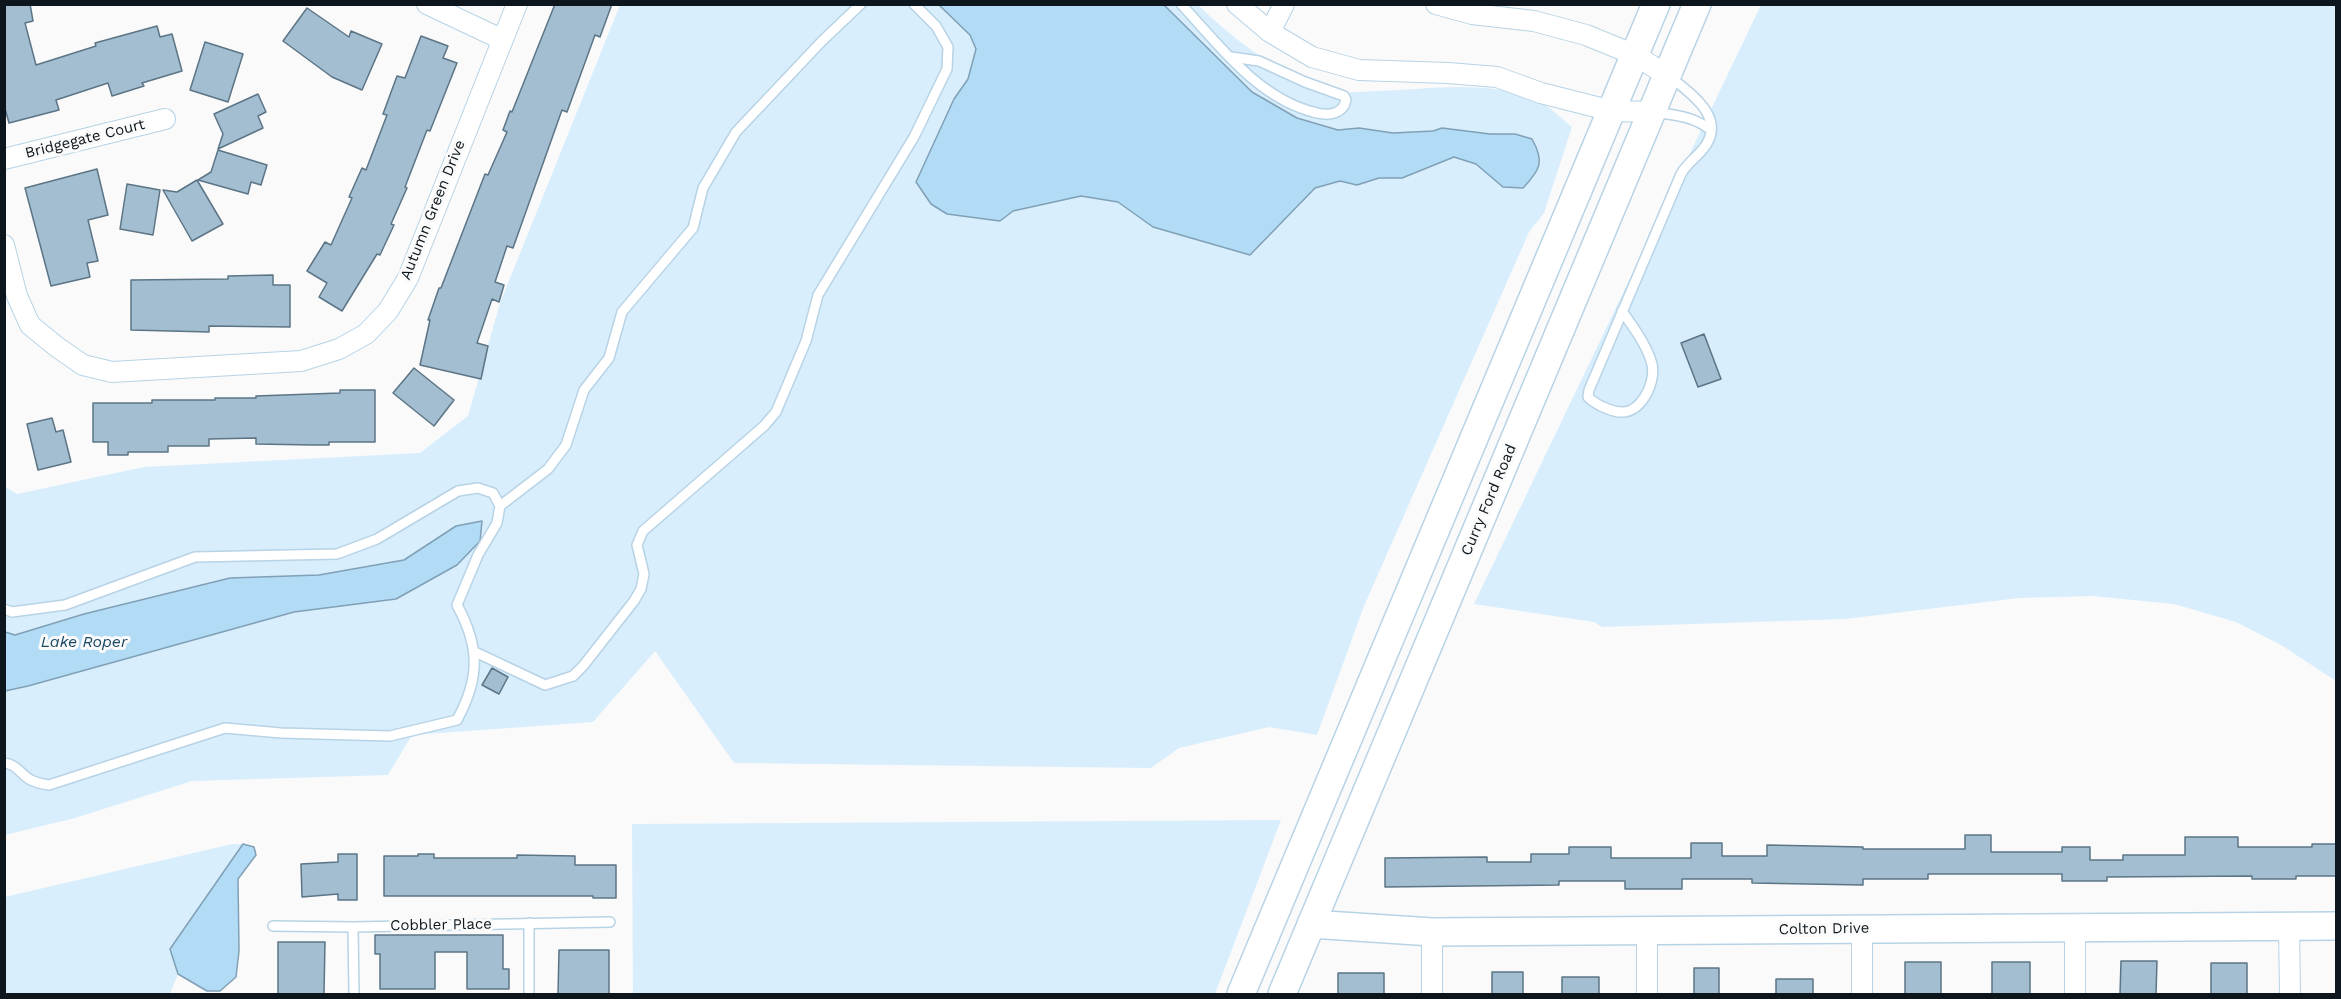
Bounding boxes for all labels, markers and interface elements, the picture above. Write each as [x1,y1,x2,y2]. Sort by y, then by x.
street label: Bridgegate Court [23,115,147,163]
street label: Autumn Green Drive [397,138,469,282]
street label: Curry Ford Road [1457,442,1521,558]
water label: Lake Roper [41,632,127,652]
street label: Cobbler Place [390,915,492,935]
street label: Colton Drive [1779,919,1869,939]

